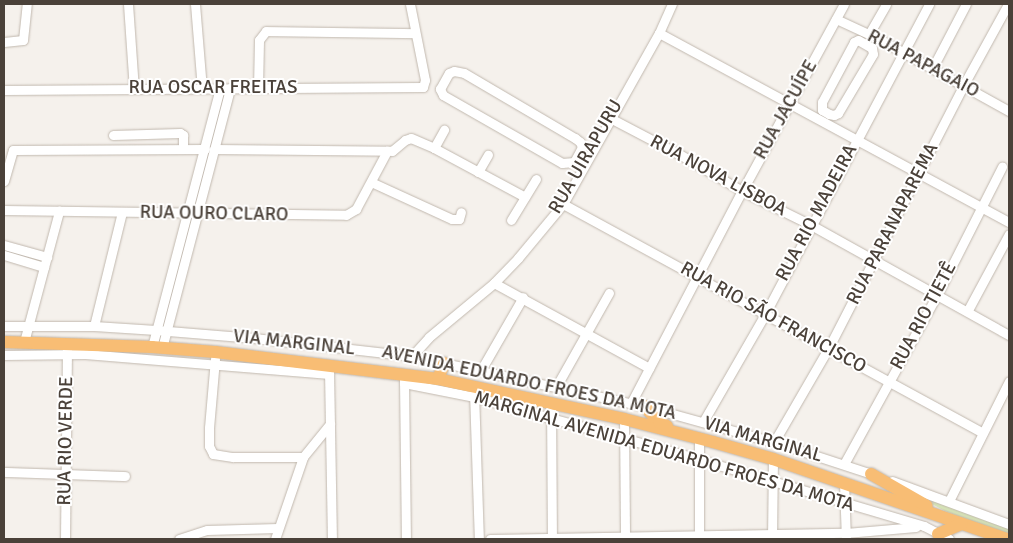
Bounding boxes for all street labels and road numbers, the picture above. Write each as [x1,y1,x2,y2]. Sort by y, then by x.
street label: RUA PAPAGAIO [863,25,983,103]
street label: RUA JACUÍPE [749,56,823,164]
street label: RUA OSCAR FREITAS [129,77,297,99]
street label: RUA UIRAPURU [544,96,628,218]
street label: RUA NOVA LISBOA [646,130,790,222]
street label: RUA PARANAPAREMA [842,139,944,309]
street label: RUA RIO MADEIRA [771,141,863,285]
street label: RUA OURO CLARO [139,201,289,227]
street label: RUA RIO SÃO FRANCISCO [676,257,870,379]
street label: RUA RIO TIETÊ [886,258,962,374]
street label: VIA MARGINAL [232,325,356,361]
street label: AVENIDA EDUARDO FROES DA MOTA [380,341,678,425]
street label: RUA RIO VERDE [53,376,79,506]
street label: MARGINAL AVENIDA EDUARDO FROES DA MOTA [471,387,857,517]
street label: VIA MARGINAL [701,412,825,468]

